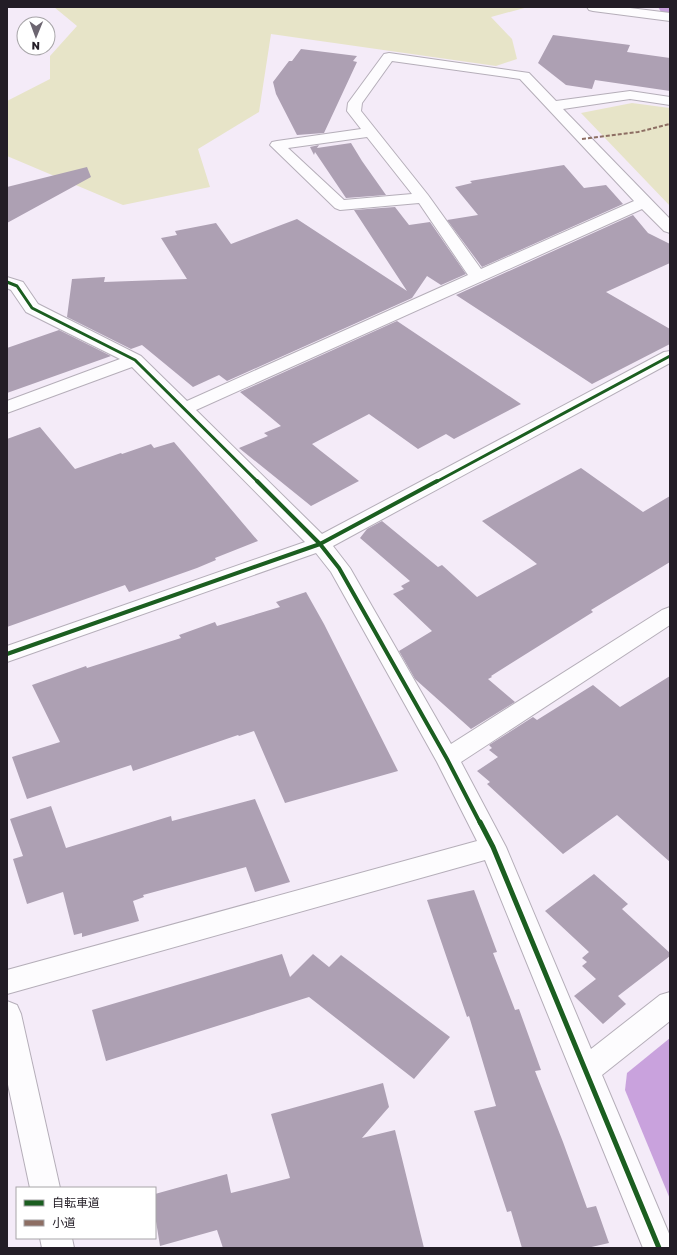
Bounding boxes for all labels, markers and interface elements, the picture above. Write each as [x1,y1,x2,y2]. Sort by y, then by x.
north arrow [16,16,56,56]
text: N [32,40,40,53]
legend [16,1187,156,1239]
text: 自転車道 [52,1195,100,1210]
text: 小道 [52,1215,76,1230]

